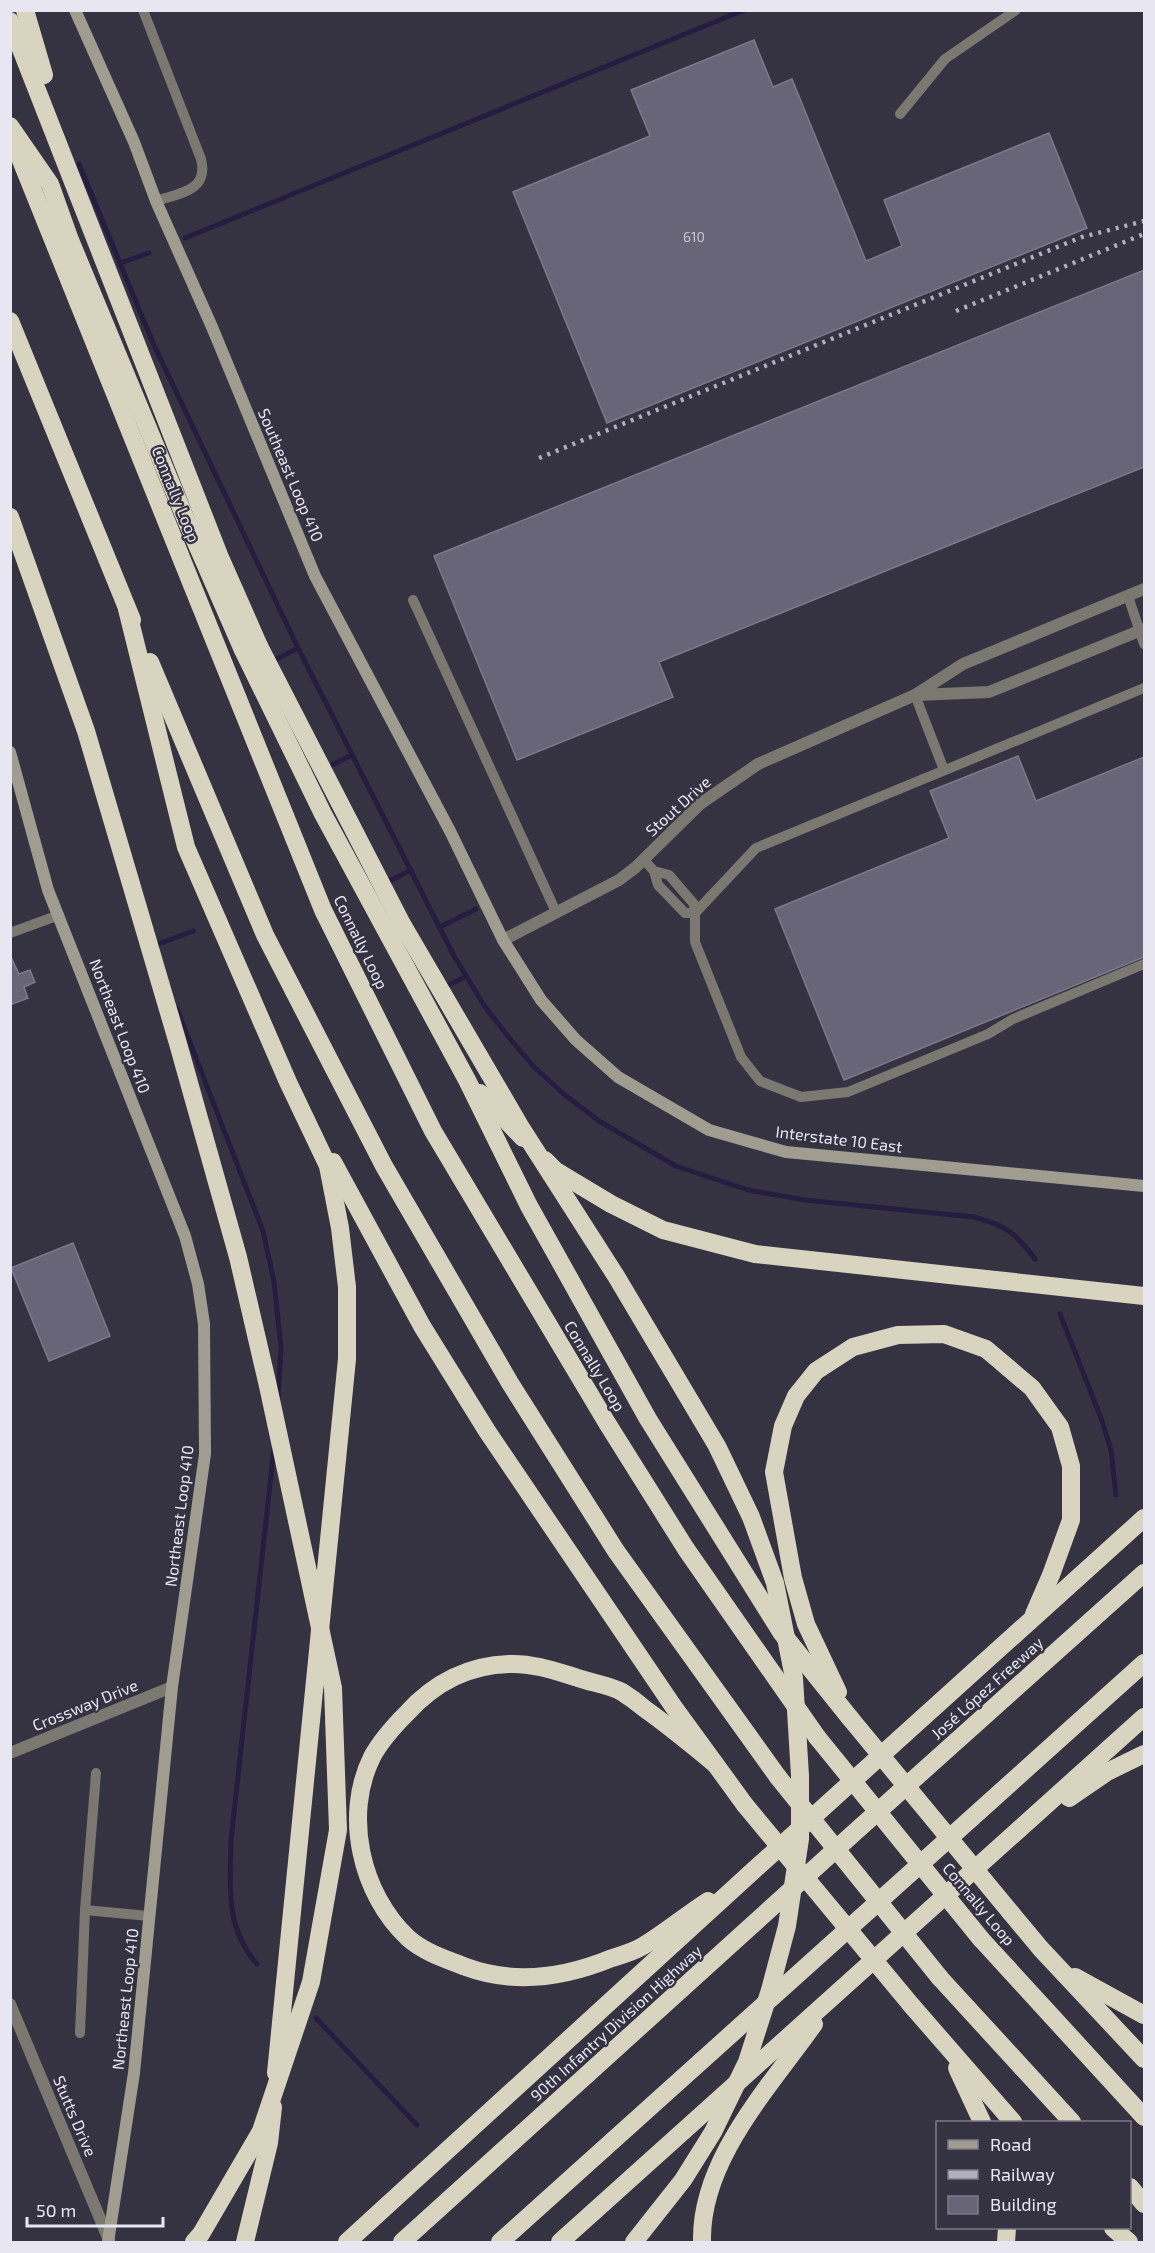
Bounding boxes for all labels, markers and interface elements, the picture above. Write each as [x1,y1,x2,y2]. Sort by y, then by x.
house number: 610 [683,228,705,245]
street label: Southeast Loop 410 [255,405,328,544]
street label: Connally Loop [149,443,204,545]
street label: Stout Drive [641,772,714,840]
street label: Connally Loop [331,892,392,992]
street label: Northeast Loop 410 [86,956,155,1096]
street label: Interstate 10 East [775,1121,903,1156]
street label: Connally Loop [561,1317,630,1414]
street label: Northeast Loop 410 [160,1444,197,1588]
street label: José López Freeway [927,1632,1047,1743]
street label: Crossway Drive [29,1675,140,1734]
street label: Connally Loop [939,1858,1019,1949]
street label: Northeast Loop 410 [108,1927,141,2071]
street label: 90th Infantry Division Highway [526,1940,706,2105]
street label: Stutts Drive [50,2073,101,2159]
legend [936,2121,1131,2229]
text: Road [990,2133,1031,2155]
text: Railway [990,2163,1055,2185]
scale bar [27,2190,164,2228]
text: Building [990,2193,1057,2215]
text: 50 m [36,2199,76,2221]

